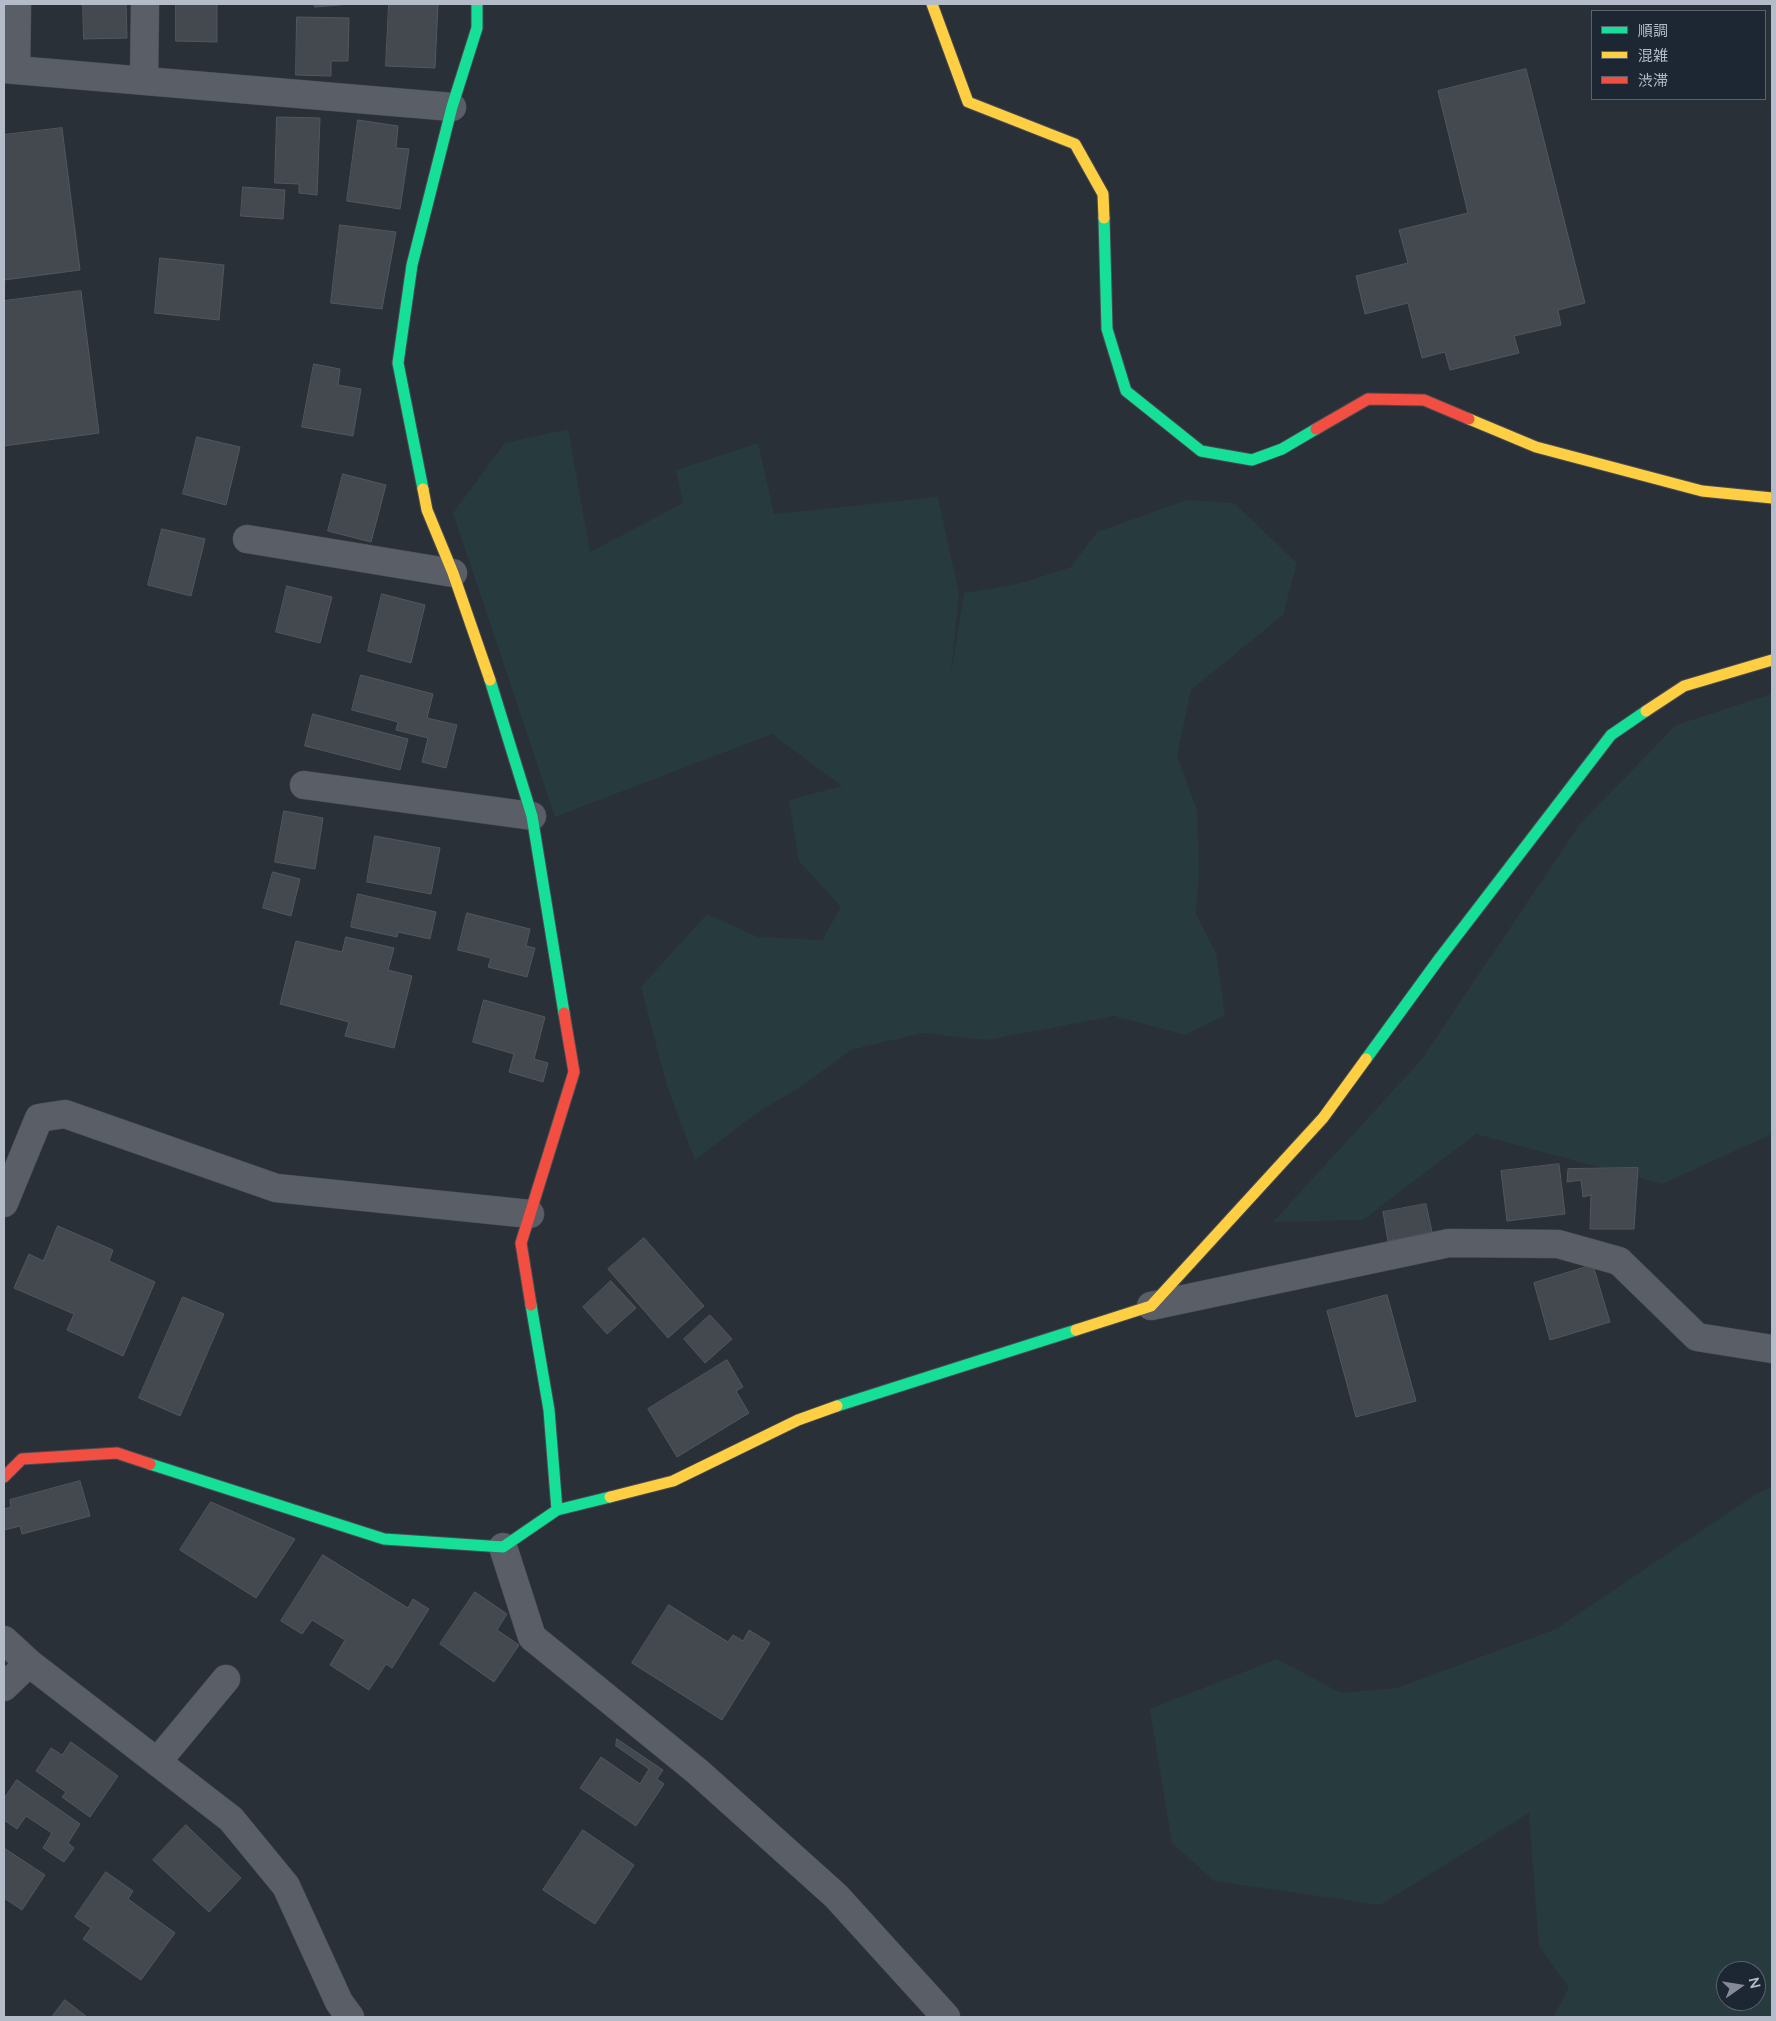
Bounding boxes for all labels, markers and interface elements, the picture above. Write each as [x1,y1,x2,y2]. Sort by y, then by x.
legend [1591,10,1766,100]
text: 順調 [1638,21,1668,39]
text: 混雑 [1638,46,1668,64]
text: 渋滞 [1638,71,1668,89]
north arrow [1716,1961,1766,2011]
text: N [1746,1976,1765,1990]

